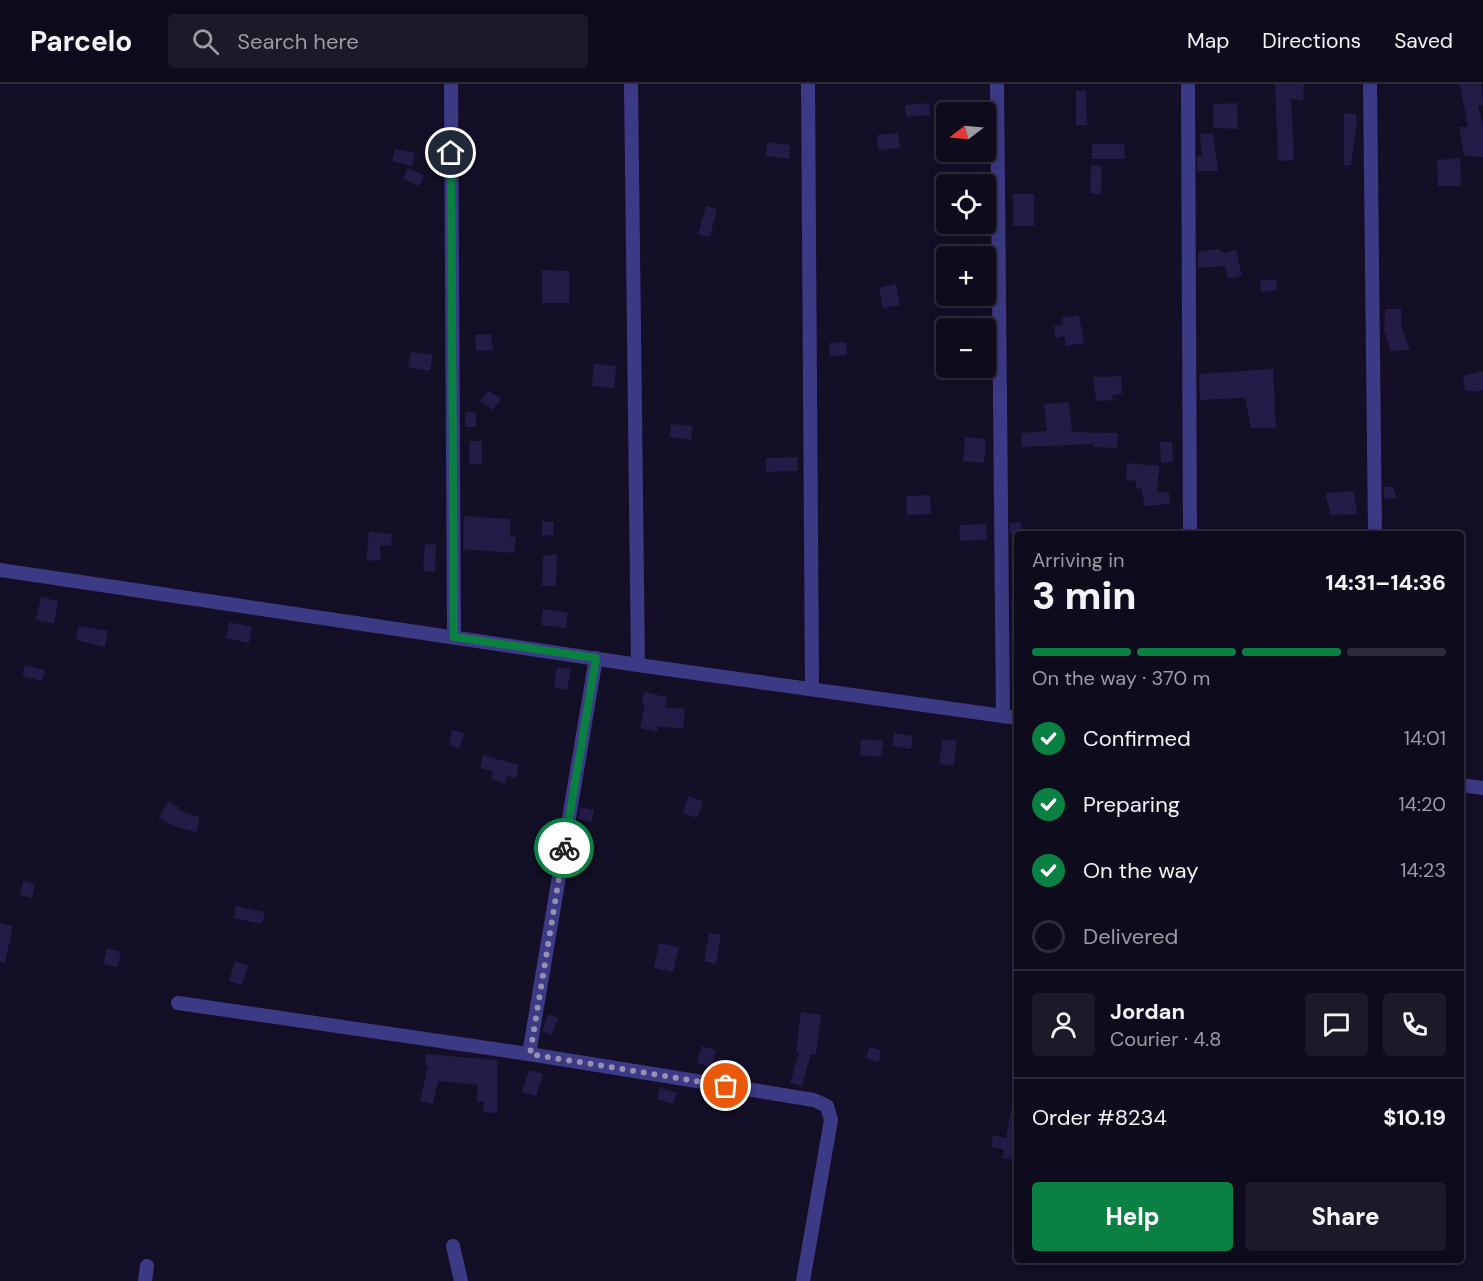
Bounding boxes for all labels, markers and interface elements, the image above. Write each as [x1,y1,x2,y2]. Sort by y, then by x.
search box [168,14,588,68]
text: Parcelo [30,23,132,60]
icon: search [189,25,222,58]
text: Search here [237,27,359,56]
text: Map [1187,27,1229,55]
text: Directions [1262,27,1361,55]
text: Saved [1394,27,1453,55]
north arrow [936,102,996,162]
map controls [936,102,996,378]
pin [425,127,476,178]
icon: home [434,136,467,169]
button: locate [936,174,996,234]
button: + [936,246,996,306]
button: − [936,318,996,378]
text: Arriving in [1032,547,1124,573]
text: 14:31–14:36 [1326,568,1446,597]
text: 3 min [1032,570,1137,621]
text: On the way · 370 m [1032,665,1210,691]
icon: check [1032,722,1065,755]
text: Confirmed [1083,724,1191,753]
text: 14:01 [1404,725,1446,751]
icon: check [1032,788,1065,821]
text: Preparing [1083,790,1180,819]
text: 14:20 [1399,791,1446,817]
courier [534,818,594,878]
icon: bike [548,832,581,865]
icon: check [1032,854,1065,887]
text: On the way [1083,856,1198,885]
text: 14:23 [1400,857,1446,883]
text: Delivered [1083,922,1178,951]
button: person [1032,993,1095,1056]
button: chat [1305,993,1368,1056]
button: phone [1383,993,1446,1056]
text: Jordan [1110,997,1185,1026]
text: Courier · 4.8 [1110,1026,1221,1052]
pin [700,1060,751,1111]
icon: bag [709,1069,742,1102]
text: Order #8234 [1032,1103,1167,1132]
text: $10.19 [1383,1103,1446,1132]
button: Help [1032,1182,1233,1251]
button: Share [1245,1182,1446,1251]

